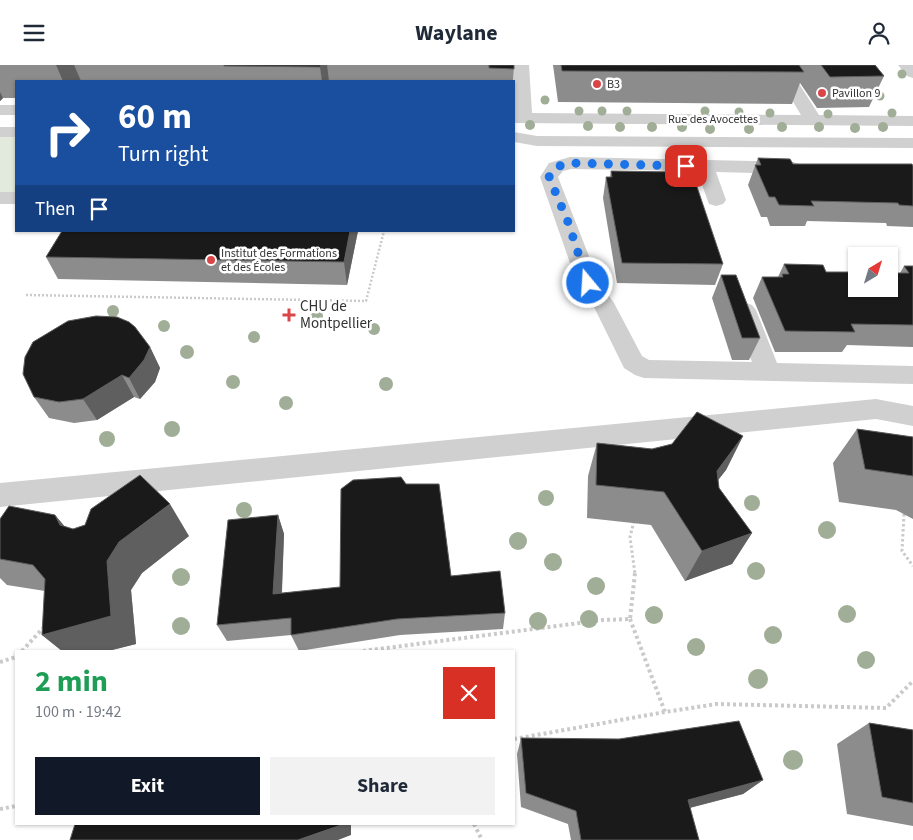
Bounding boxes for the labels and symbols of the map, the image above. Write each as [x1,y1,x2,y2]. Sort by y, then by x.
place label: B3 [607,76,620,93]
marker: B3 [591,78,603,90]
place label: Pavillon 9 [832,85,880,102]
marker: Pavillon 9 [816,87,828,99]
street label: Rue des Avocettes [668,111,758,128]
pin [665,145,707,187]
place label: Institut des Formations et des Écoles [221,245,337,276]
north arrow [848,247,898,297]
marker: Institut des Formations et des Écoles [205,254,217,266]
position arrow [561,256,613,308]
place label: CHU de Montpellier [300,296,373,334]
marker: CHU de Montpellier [282,308,296,322]

